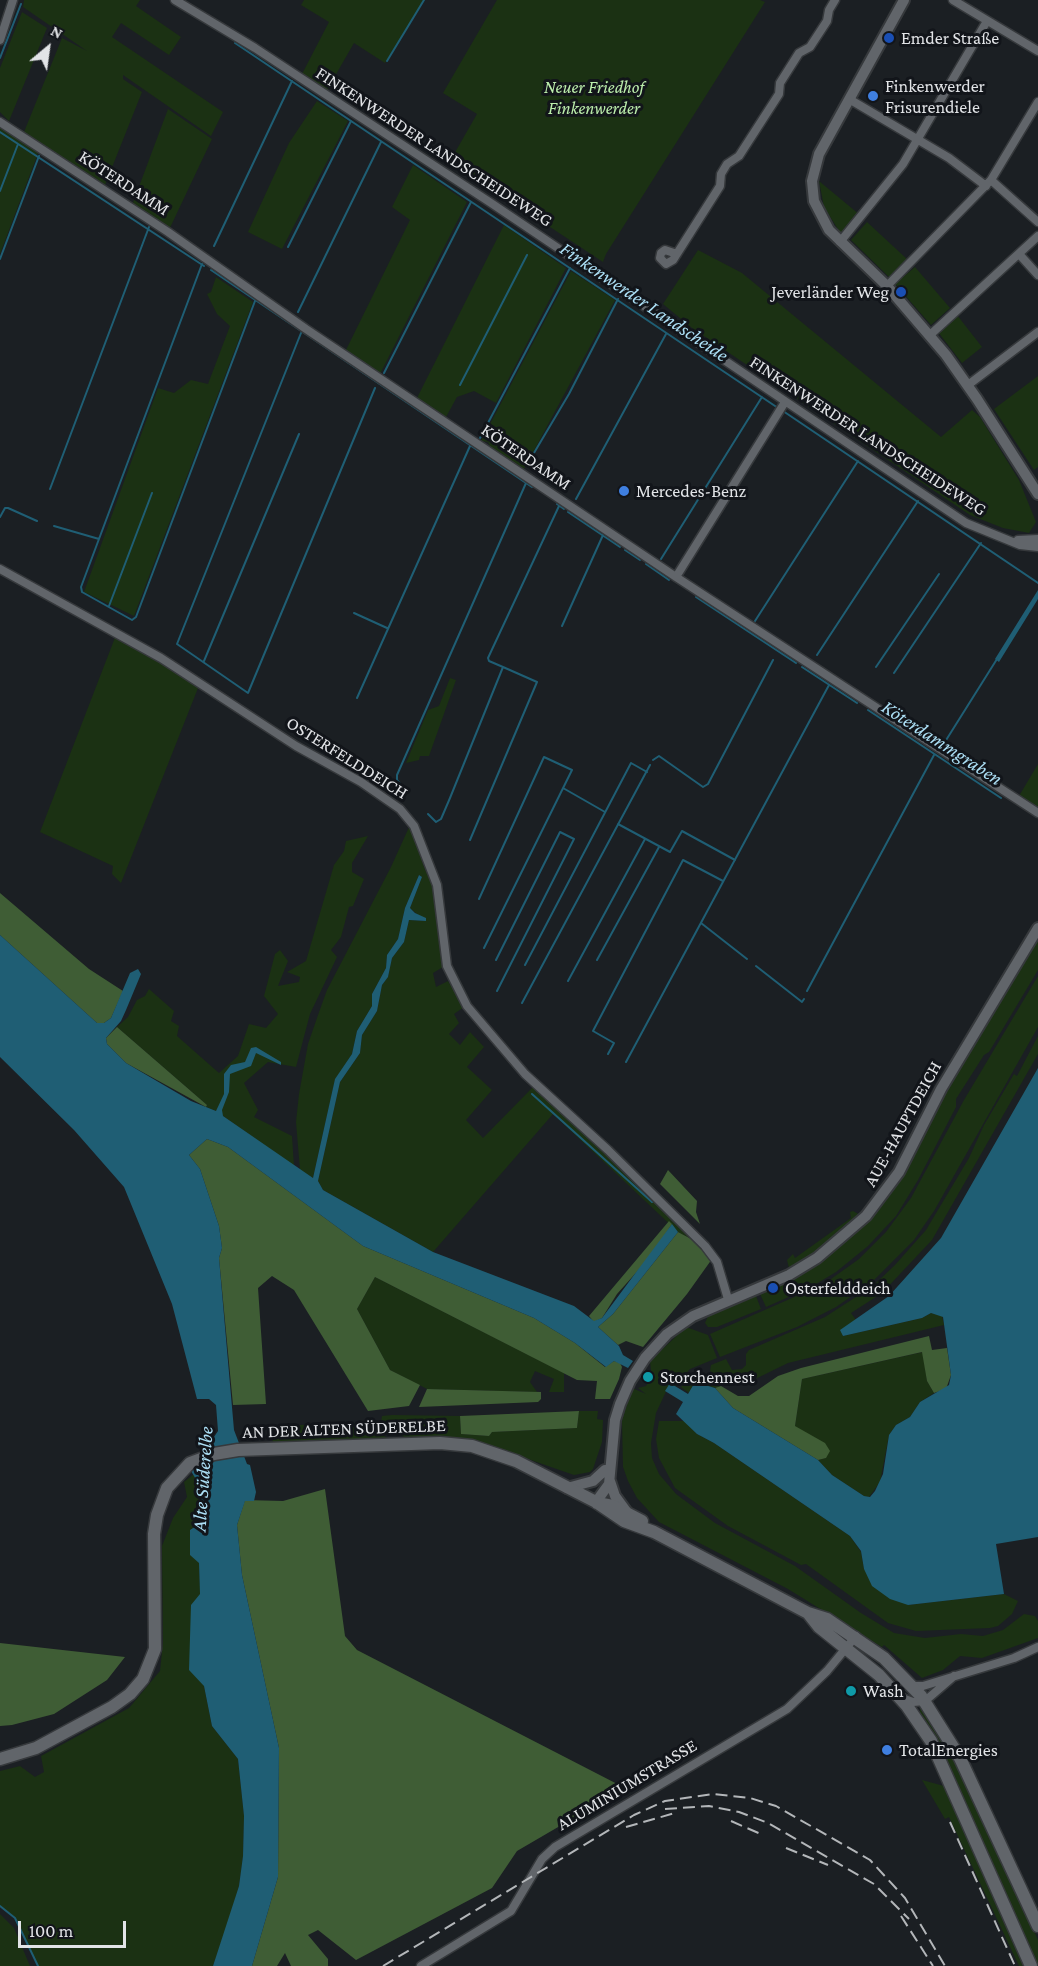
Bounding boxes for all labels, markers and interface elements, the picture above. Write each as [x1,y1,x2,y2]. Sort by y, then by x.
north arrow [18,18,78,78]
text: N [48,22,66,42]
place label: Emder Straße [901,27,999,49]
marker: Emder Straße [882,31,896,45]
street label: FINKENWERDER LANDSCHEIDEWEG [312,62,556,232]
place label: Finkenwerder Frisurendiele [885,75,985,118]
park label: Neuer Friedhof Finkenwerder [544,76,644,118]
marker: Finkenwerder Frisurendiele [866,89,880,103]
street label: KÖTERDAMM [75,146,173,220]
water label: Finkenwerder Landscheide [555,237,733,367]
place label: Jeverländer Weg [771,281,889,303]
marker: Jeverländer Weg [894,285,908,299]
street label: FINKENWERDER LANDSCHEIDEWEG [746,351,990,521]
street label: KÖTERDAMM [477,419,575,495]
place label: Mercedes-Benz [636,480,746,502]
marker: Mercedes-Benz [617,484,631,498]
water label: Köterdammgraben [877,695,1007,791]
street label: OSTERFELDDEICH [282,712,412,804]
street label: AUE-HAUPTDEICH [860,1058,946,1190]
place label: Osterfelddeich [785,1277,891,1299]
marker: Osterfelddeich [766,1281,780,1295]
place label: Storchennest [660,1366,754,1388]
marker: Storchennest [641,1370,655,1384]
street label: AN DER ALTEN SÜDERELBE [242,1415,446,1443]
water label: Alte Süderelbe [187,1426,219,1532]
place label: Wash [863,1680,904,1702]
marker: Wash [844,1684,858,1698]
street label: ALUMINIUMSTRASSE [553,1735,701,1835]
place label: TotalEnergies [899,1739,998,1761]
marker: TotalEnergies [880,1743,894,1757]
scale bar [21,1909,129,1947]
text: 100 m [29,1921,73,1941]

